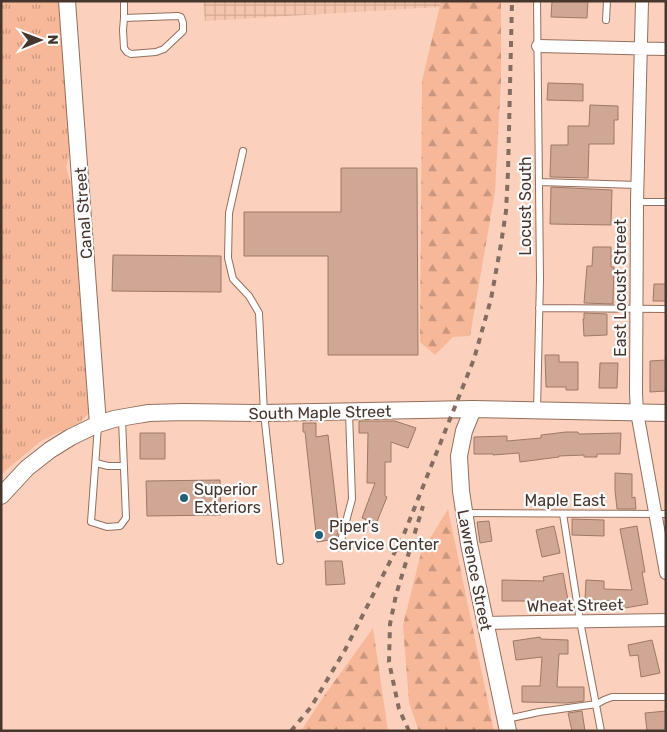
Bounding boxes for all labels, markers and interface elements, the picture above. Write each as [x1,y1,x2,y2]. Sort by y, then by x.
north arrow [15,15,65,65]
text: N [44,35,61,45]
street label: Locust South [516,156,535,256]
street label: Canal Street [71,166,96,260]
street label: East Locust Street [611,219,630,357]
street label: South Maple Street [248,402,392,423]
place label: Superior Exteriors [194,480,261,517]
street label: Maple East [525,491,605,510]
marker: Superior Exteriors [178,492,190,504]
street label: Lawrence Street [453,508,496,632]
place label: Piper's Service Center [329,517,439,554]
marker: Piper's Service Center [313,529,325,541]
street label: Wheat Street [526,595,624,616]

